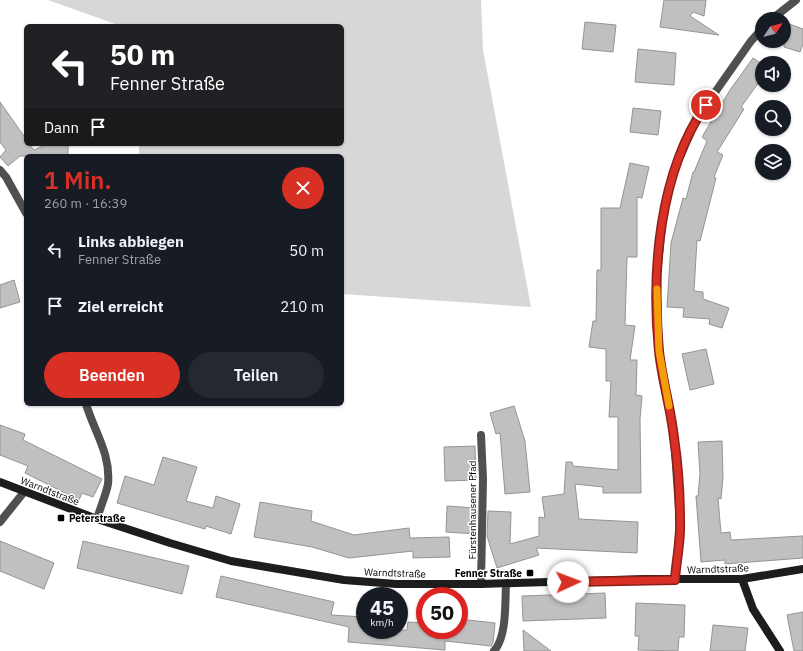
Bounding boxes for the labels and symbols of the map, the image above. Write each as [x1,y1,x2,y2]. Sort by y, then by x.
north arrow [755,12,791,48]
pin [689,88,723,122]
street label: Fürstenhausener Pfad [466,461,479,559]
street label: Warndtstraße [19,474,82,508]
place label: Peterstraße [69,512,126,525]
marker: Peterstraße [56,513,66,523]
position arrow [547,561,589,603]
street label: Warndtstraße [687,561,750,577]
street label: Warndtstraße [364,565,427,581]
place label: Fenner Straße [455,567,522,580]
marker: Fenner Straße [525,568,535,578]
speed limit sign: 50 [416,587,468,639]

